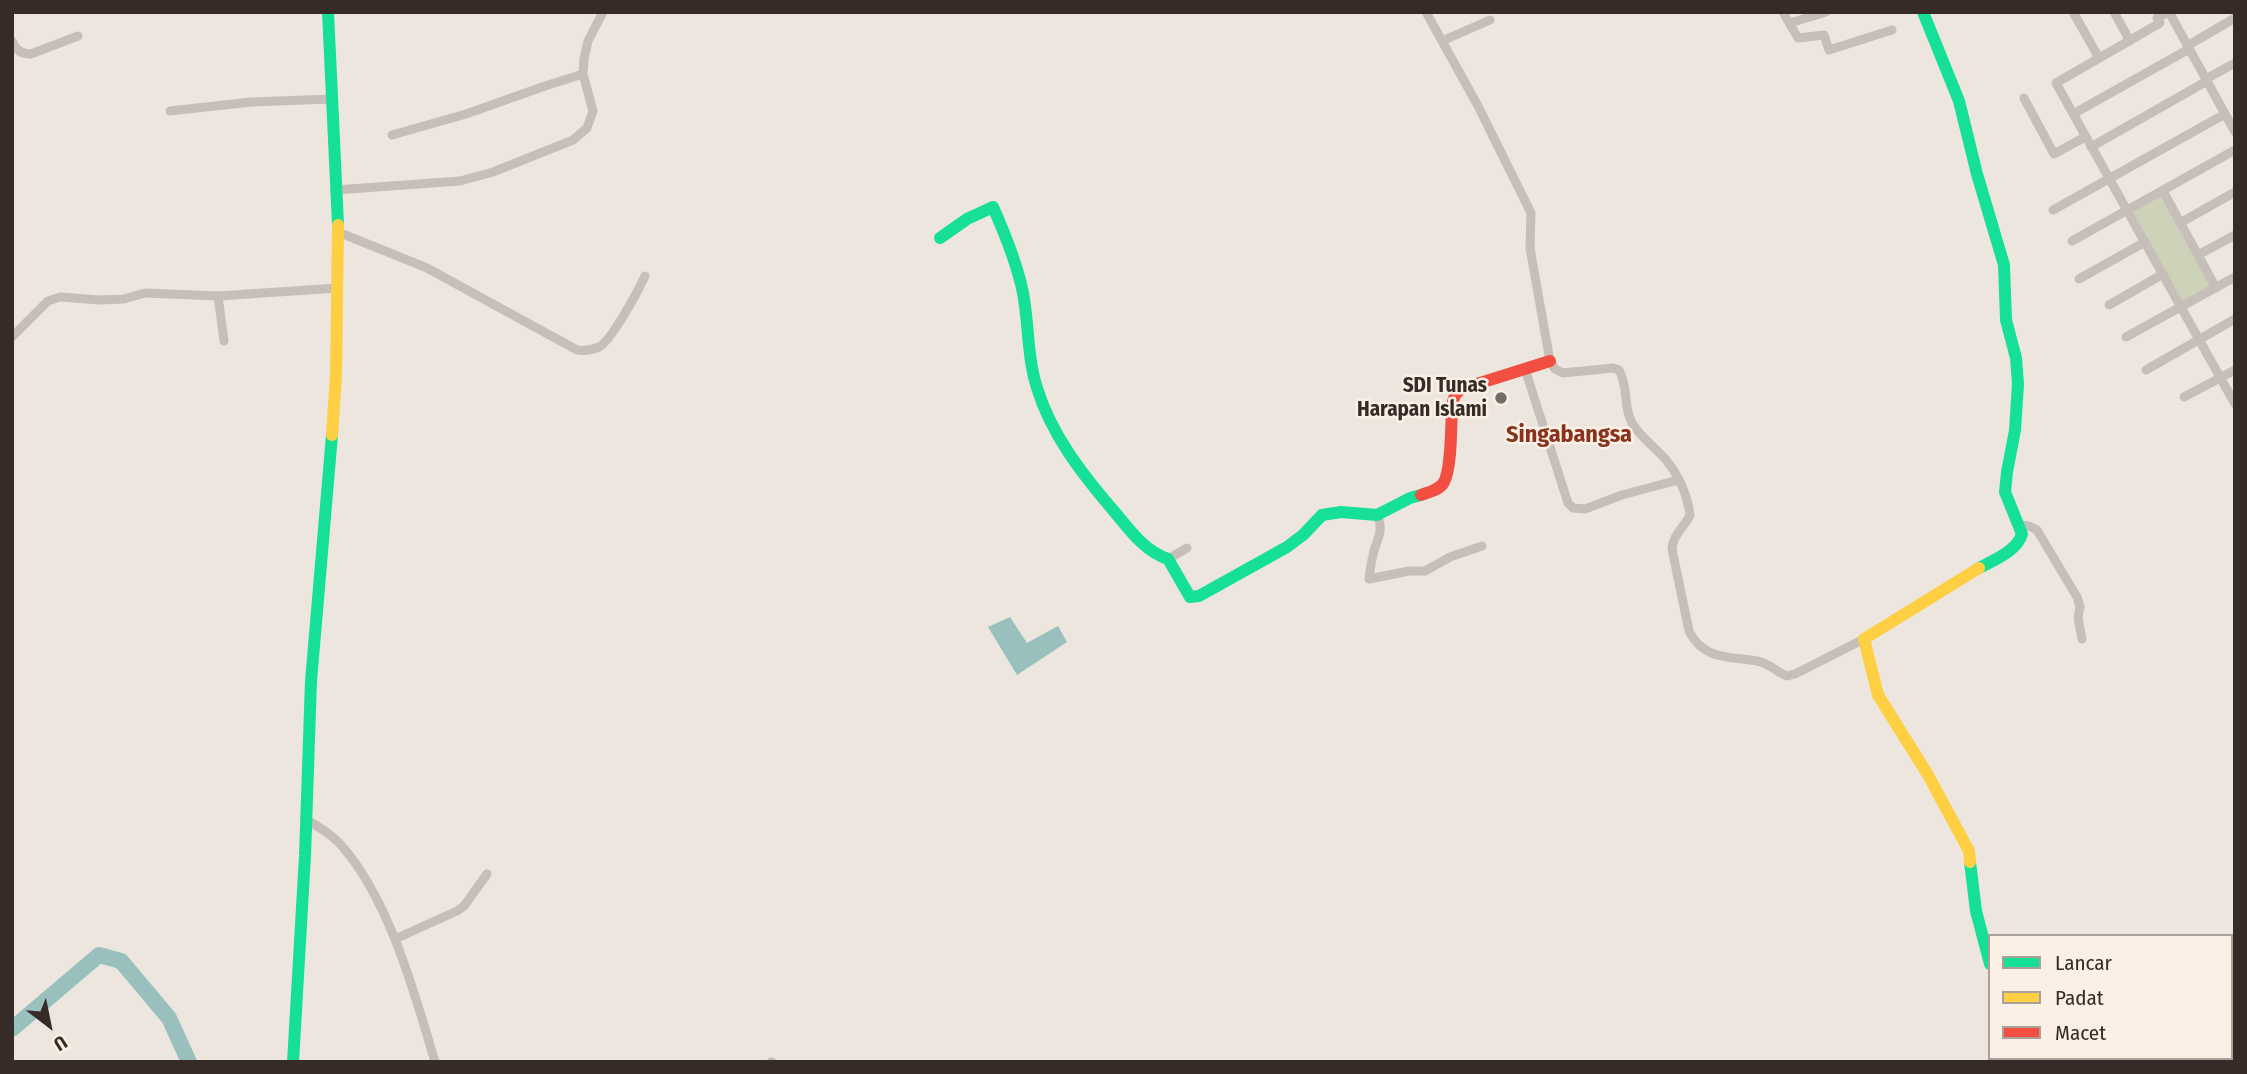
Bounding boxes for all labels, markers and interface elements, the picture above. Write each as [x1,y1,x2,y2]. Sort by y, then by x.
place label: SDI Tunas Harapan Islami [1357,373,1487,423]
marker: SDI Tunas Harapan Islami [1493,390,1509,406]
district label: Singabangsa [1506,421,1632,449]
legend [1988,934,2233,1060]
text: Lancar [2055,950,2112,976]
text: Padat [2055,985,2104,1011]
north arrow [14,990,84,1060]
text: Macet [2055,1020,2106,1046]
text: U [50,1031,71,1056]

